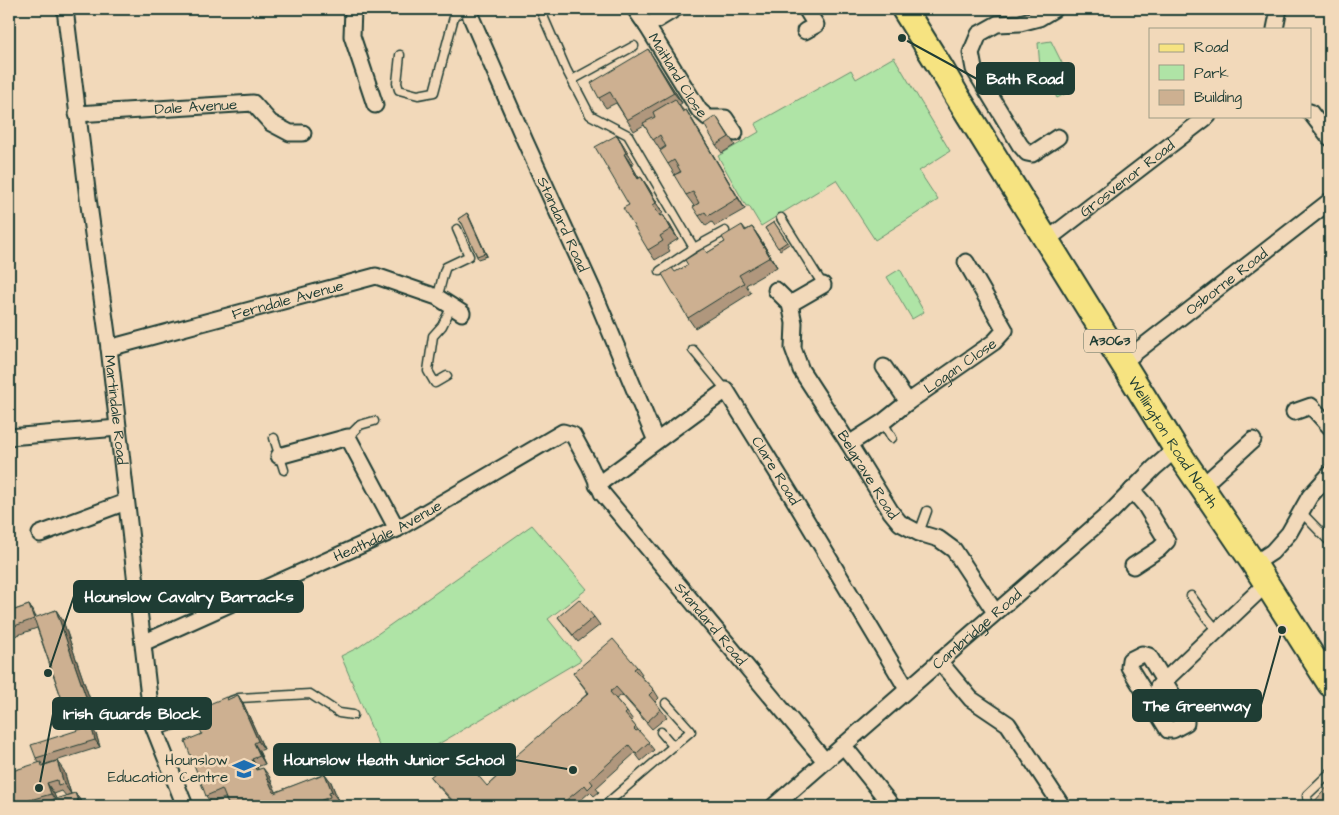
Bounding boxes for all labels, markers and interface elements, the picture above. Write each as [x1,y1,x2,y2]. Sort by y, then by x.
legend [1149,28,1312,118]
street label: Maitland Close [643,29,712,123]
text: Road [1194,37,1229,58]
callout: Bath Road [977,63,1074,94]
text: Park [1194,63,1229,84]
text: Bath Road [986,68,1064,90]
text: Building [1194,87,1242,109]
street label: Dale Avenue [154,94,238,120]
street label: Grosvenor Road [1075,135,1179,222]
street label: Standard Road [532,173,594,276]
street label: Osborne Road [1181,243,1272,320]
street label: Ferndale Avenue [229,275,346,325]
road number: A3063 [1084,330,1136,352]
street label: Logan Close [919,333,1001,399]
street label: Martindale Road [99,354,133,466]
street label: Wellington Road North [1123,372,1224,512]
street label: Belgrave Road [832,426,904,524]
street label: Clare Road [747,432,805,509]
street label: Heathdale Avenue [330,495,446,567]
street label: Standard Road [670,577,752,670]
callout: Hounslow Cavalry Barracks [74,581,303,612]
street label: Cambridge Road [927,584,1026,674]
text: Hounslow Cavalry Barracks [84,586,294,609]
callout: The Greenway [1133,690,1261,721]
text: The Greenway [1142,695,1251,718]
callout: Irish Guards Block [53,698,211,729]
text: Irish Guards Block [63,703,201,725]
callout: Hounslow Heath Junior School [274,744,515,775]
text: Hounslow Heath Junior School [283,749,505,771]
place label: Hounslow Education Centre [108,750,228,788]
school or university icon: Hounslow Education Centre [231,756,257,782]

